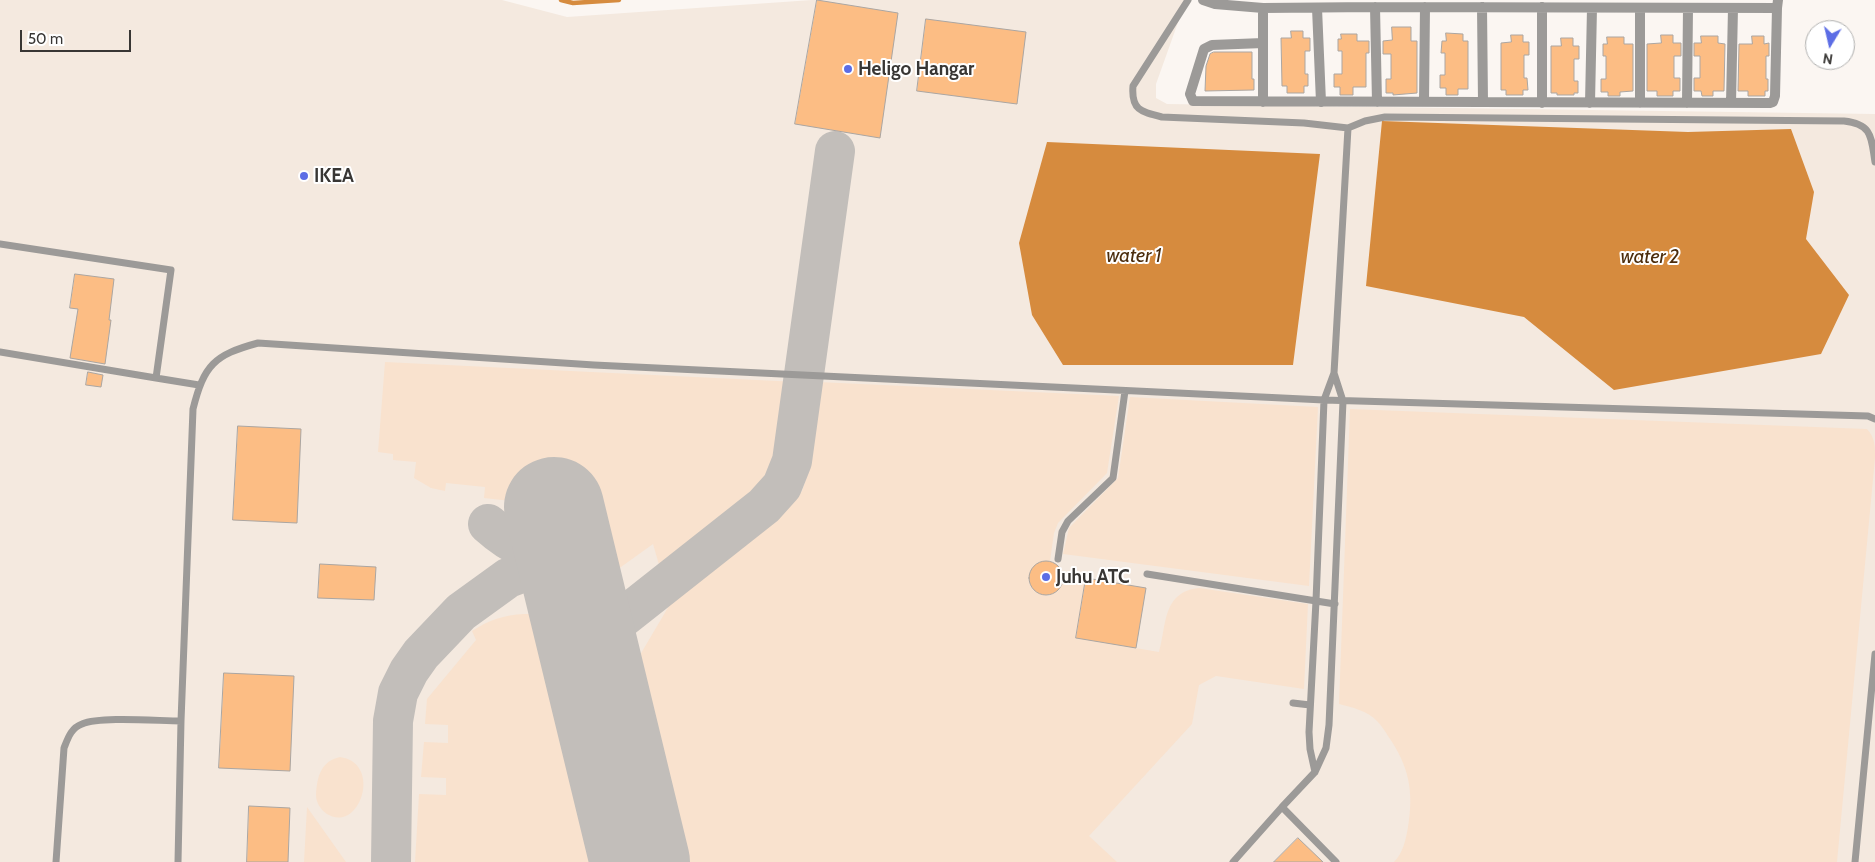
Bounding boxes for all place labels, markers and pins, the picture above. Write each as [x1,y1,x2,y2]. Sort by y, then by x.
place label: Heligo Hangar [858,58,974,80]
marker: Heligo Hangar [842,63,854,75]
place label: IKEA [314,165,354,187]
marker: IKEA [298,170,310,182]
place label: Juhu ATC [1056,566,1129,588]
marker: Juhu ATC [1040,571,1052,583]

